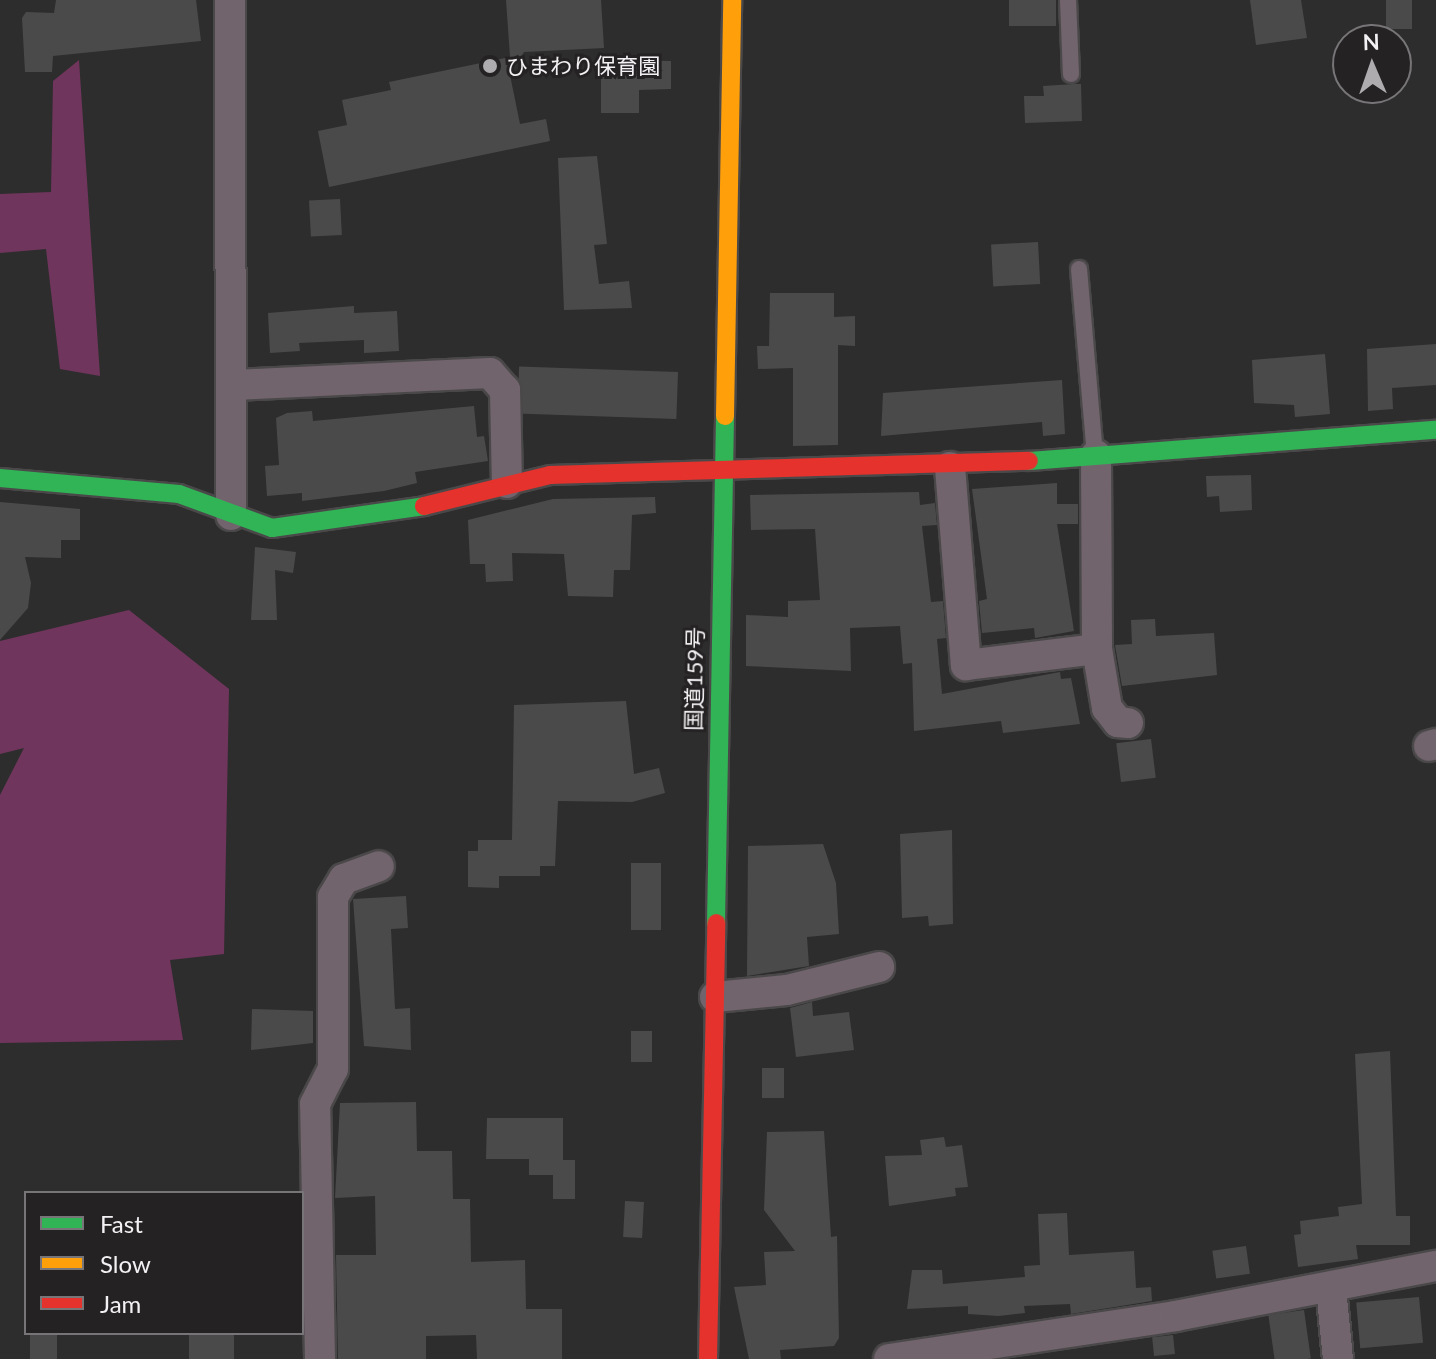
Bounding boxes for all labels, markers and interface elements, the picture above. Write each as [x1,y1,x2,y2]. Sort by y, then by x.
north arrow [1332,24,1412,104]
text: N [1362,28,1380,55]
place label: ひまわり保育園 [506,53,660,79]
marker: ひまわり保育園 [481,57,499,75]
street label: 国道159号 [680,627,708,731]
legend [24,1191,304,1335]
text: Fast [100,1209,143,1238]
text: Slow [100,1249,151,1278]
text: Jam [100,1289,141,1318]

